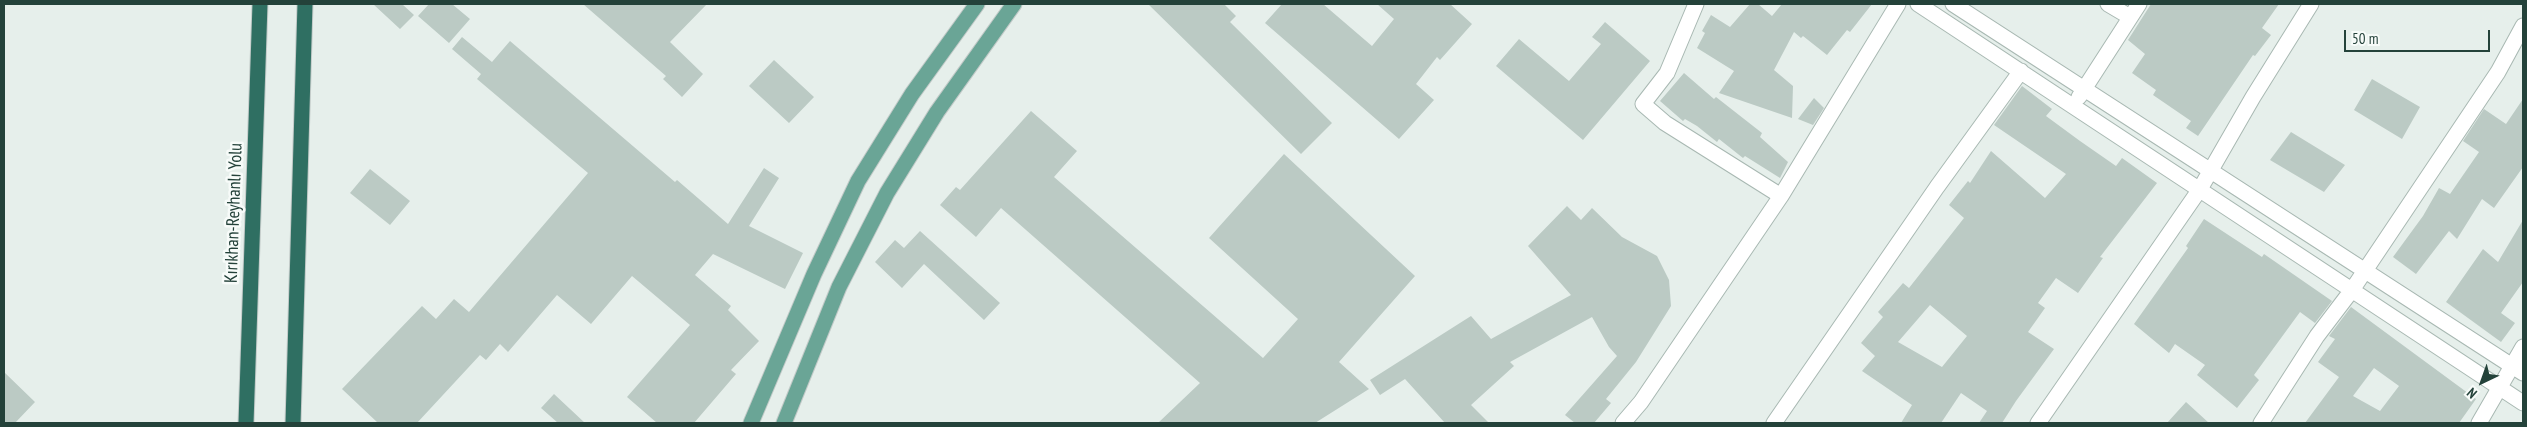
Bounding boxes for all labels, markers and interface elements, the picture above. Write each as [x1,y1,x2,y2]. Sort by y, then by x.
scale bar [2347,20,2493,52]
text: 50 m [2352,29,2378,48]
street label: Kırıkhan-Reyhanlı Yolu [221,143,247,283]
north arrow [2457,357,2507,407]
text: N [2463,384,2481,402]

